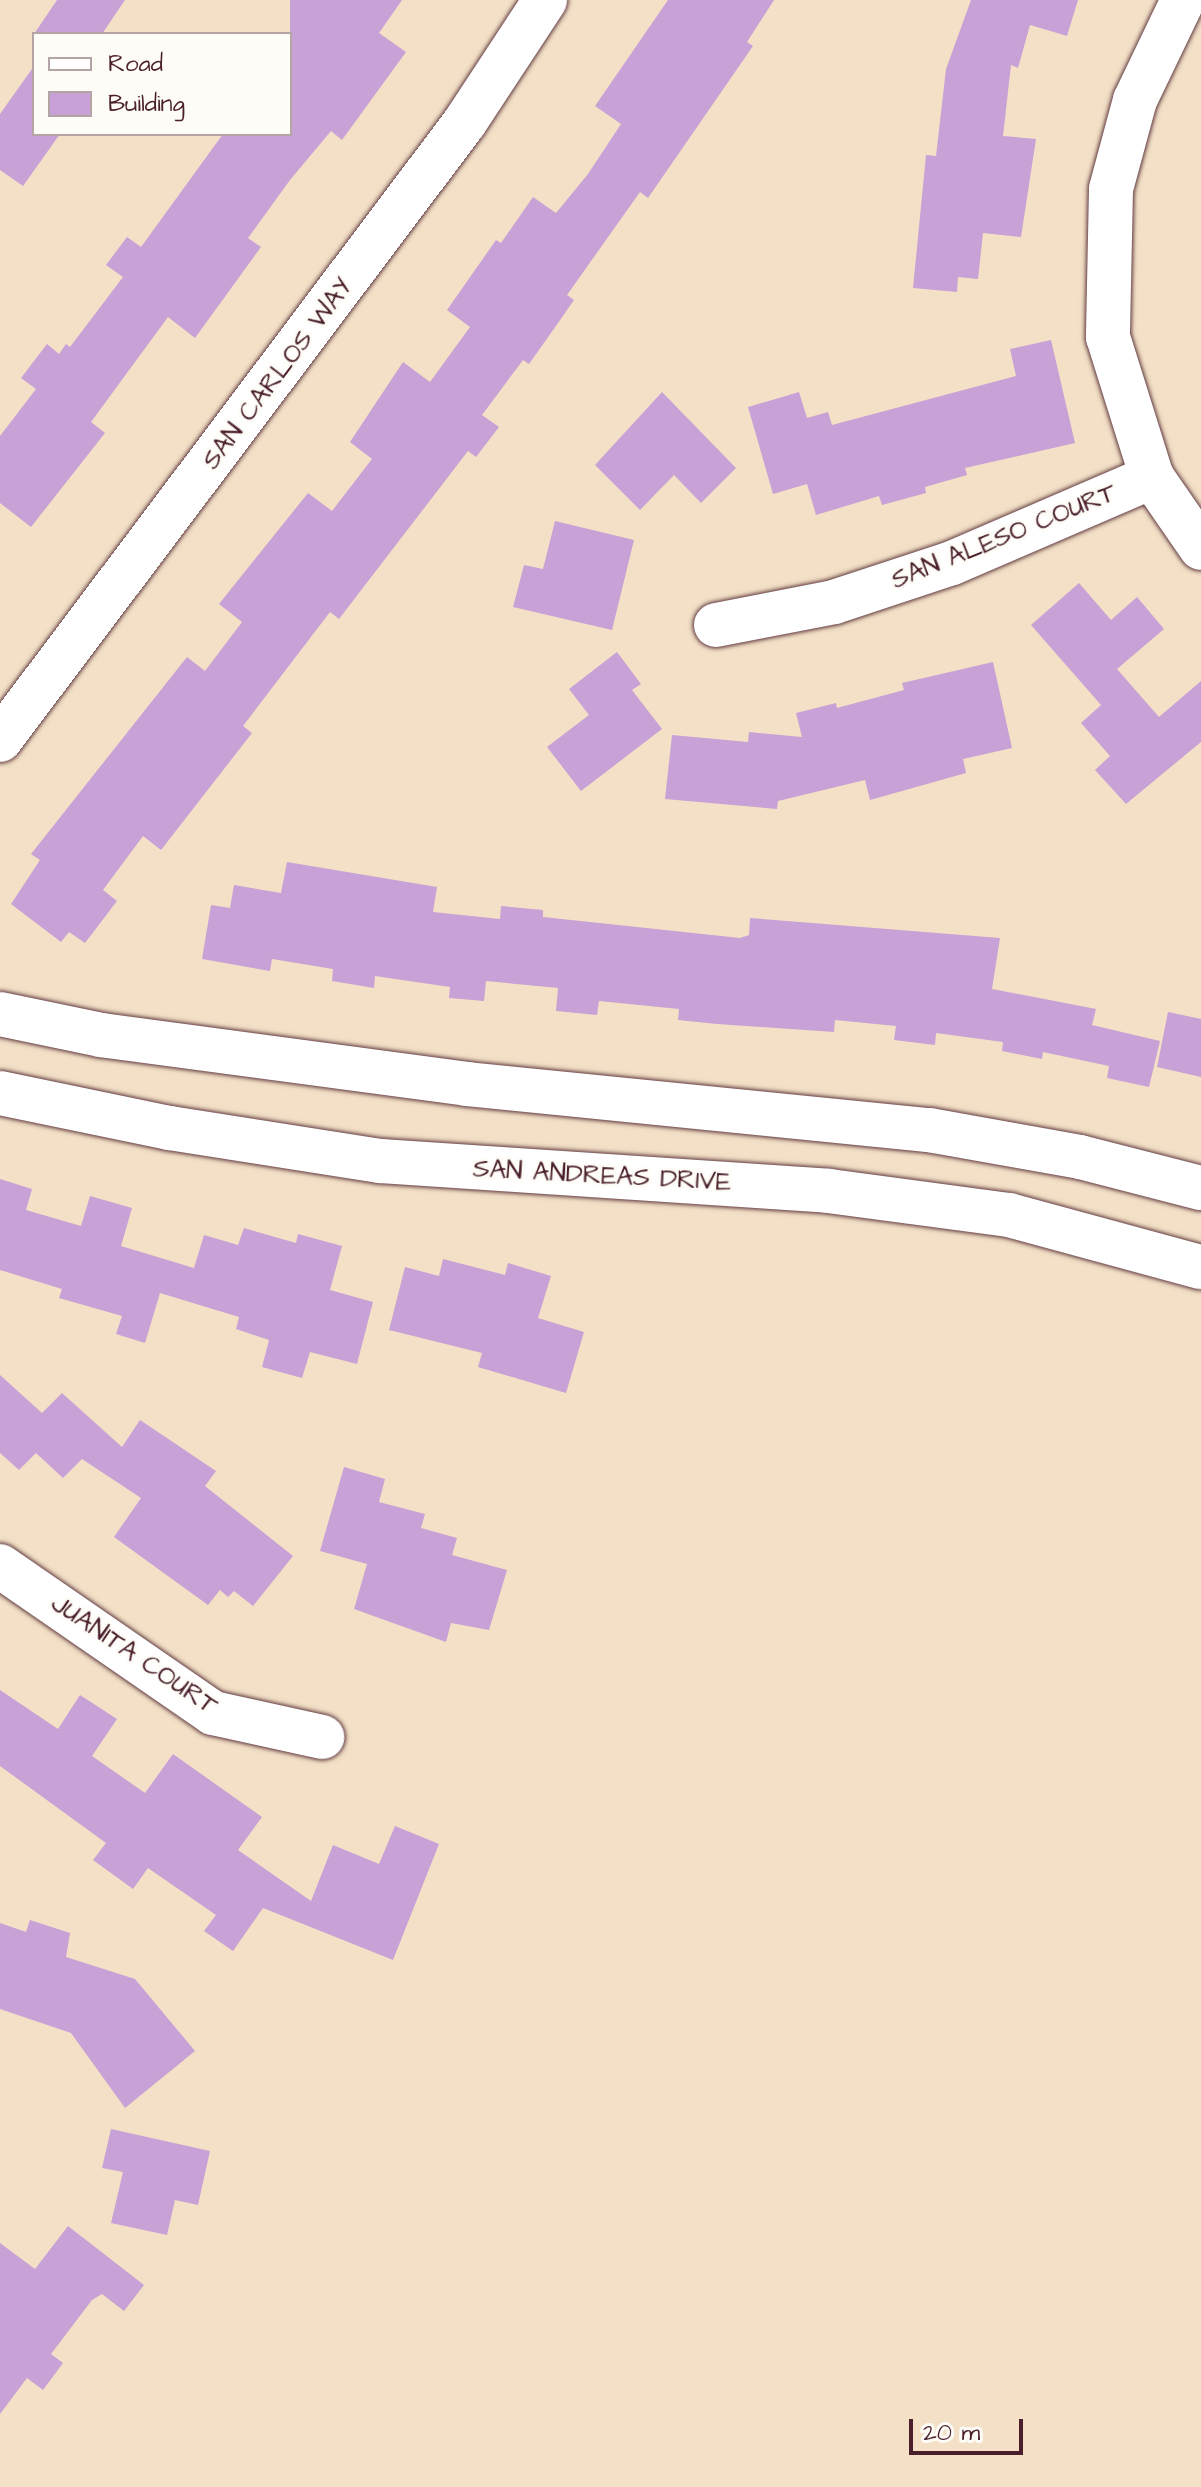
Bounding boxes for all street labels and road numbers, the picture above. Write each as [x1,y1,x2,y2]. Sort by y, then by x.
street label: SAN CARLOS WAY [196,272,360,476]
street label: SAN ALESO COURT [887,478,1121,596]
street label: SAN ANDREAS DRIVE [472,1154,732,1198]
street label: JUANITA COURT [45,1588,223,1722]

